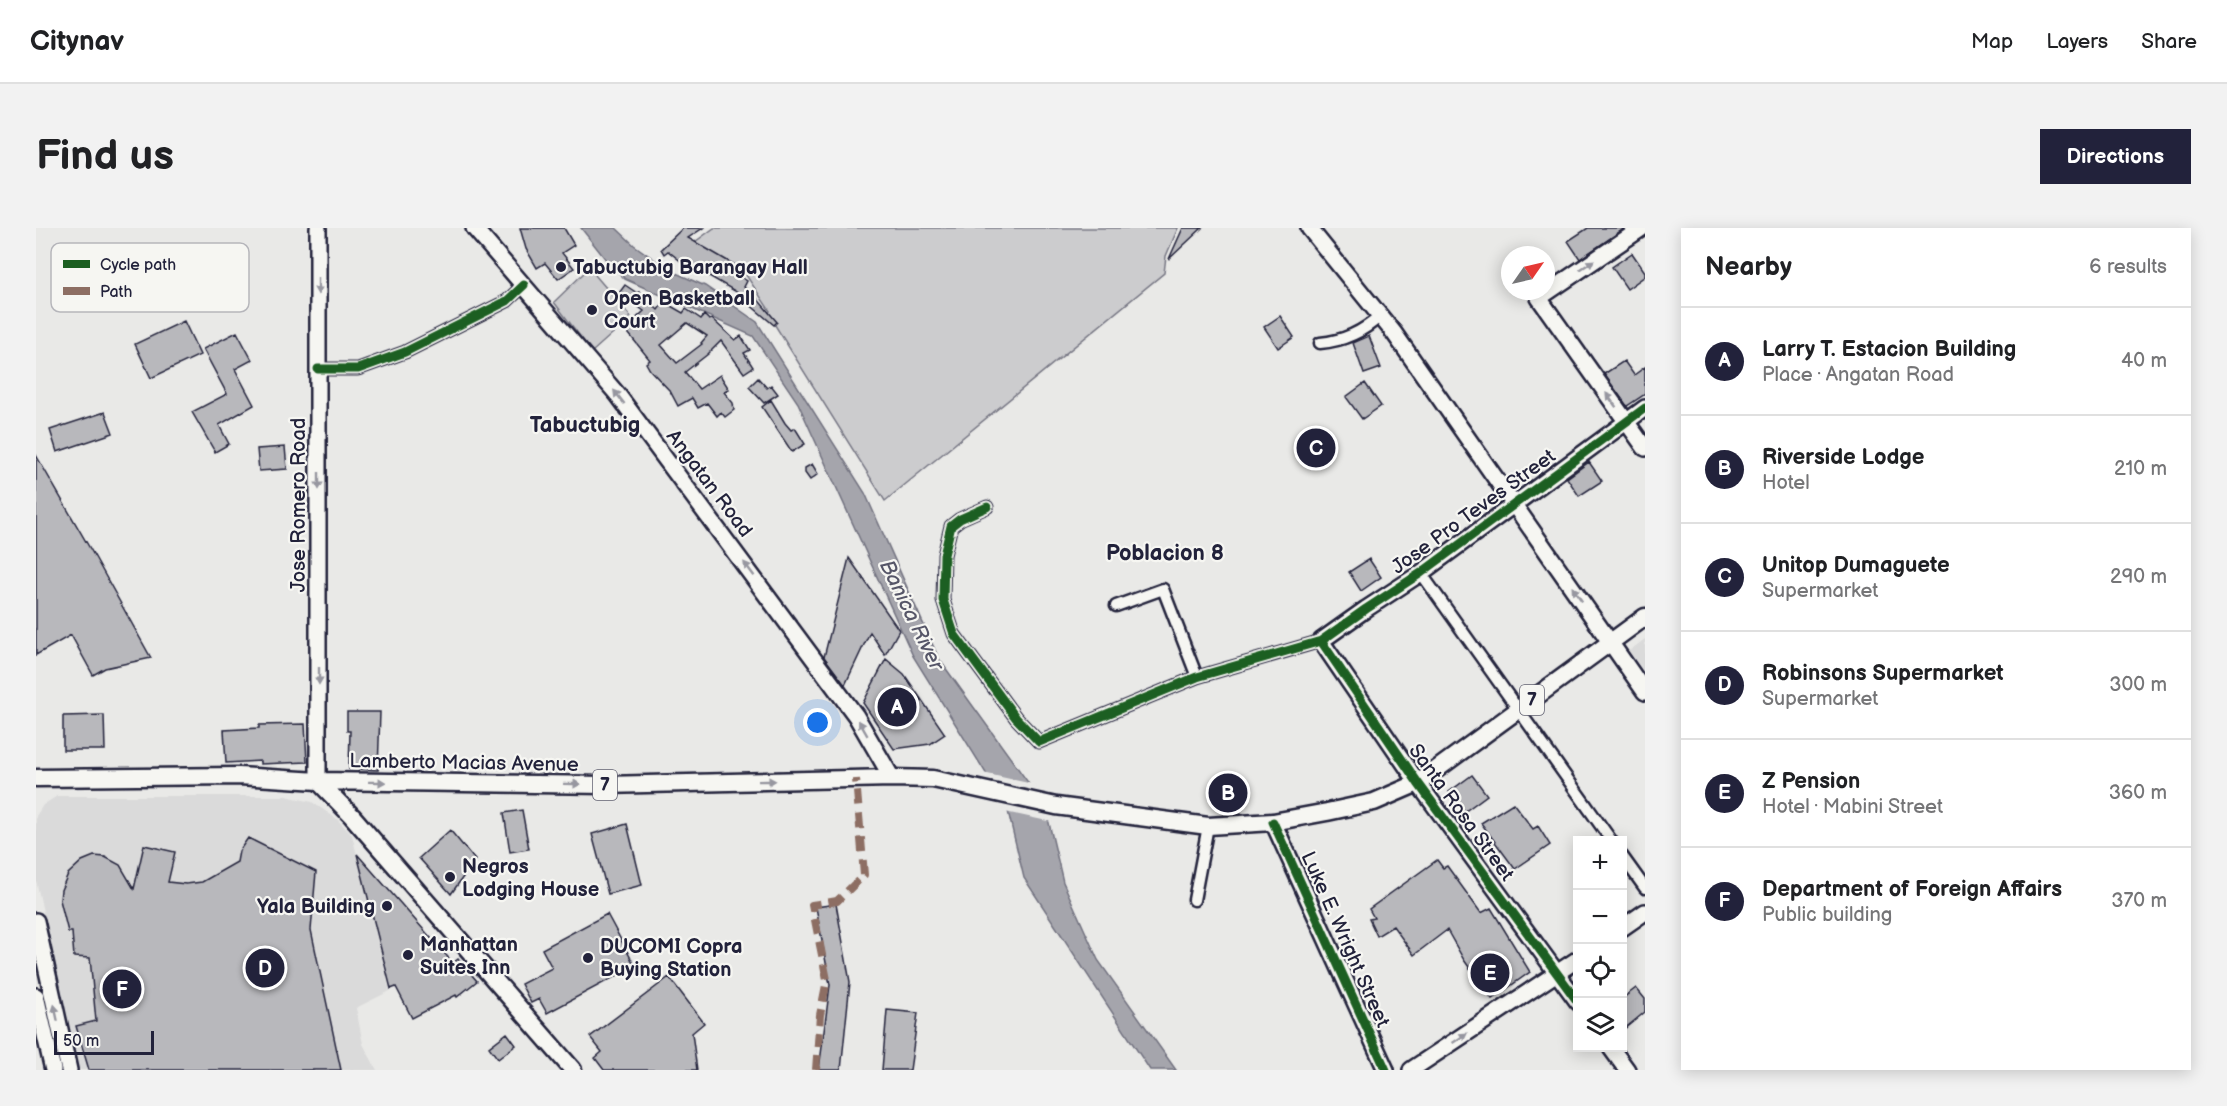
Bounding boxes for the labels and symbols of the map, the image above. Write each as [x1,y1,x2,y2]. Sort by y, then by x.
legend [51,243,249,312]
north arrow [1501,246,1555,300]
text: Cycle path [100,256,176,275]
place label: Tabuctubig Barangay Hall [573,256,808,280]
marker: Tabuctubig Barangay Hall [554,260,568,274]
one-way arrow [1579,260,1595,271]
one-way arrow [313,277,323,296]
text: Path [100,283,132,302]
place label: Open Basketball Court [604,287,755,334]
marker: Open Basketball Court [585,303,599,317]
one-way arrow [612,389,625,405]
one-way arrow [1606,393,1618,408]
district label: Tabuctubig [530,412,640,439]
street label: Jose Romero Road [287,418,311,592]
street label: Angatan Road [661,425,757,542]
pin: C [1296,426,1336,470]
street label: Jose Pro Teves Street [1387,444,1560,579]
one-way arrow [314,472,324,491]
district label: Poblacion 8 [1106,540,1224,567]
water label: Banica River [874,556,950,676]
one-way arrow [743,562,755,577]
one-way arrow [1571,587,1583,603]
one-way arrow [314,667,324,686]
pin: A [878,684,916,730]
road number: 7 [1520,685,1544,715]
your location [803,708,832,737]
one-way arrow [858,719,868,736]
street label: Santa Rosa Street [1403,739,1519,886]
street label: Lamberto Macias Avenue [349,749,579,777]
road number: 7 [593,770,617,800]
pin: B [1208,770,1248,816]
one-way arrow [757,776,776,786]
one-way arrow [367,777,386,787]
one-way arrow [562,779,581,789]
street label: Luke E. Wright Street [1296,848,1395,1031]
place label: Negros Lodging House [462,855,599,902]
marker: Negros Lodging House [443,870,457,884]
place label: Yala Building [257,895,375,919]
marker: Yala Building [380,899,394,913]
place label: Manhattan Suites Inn [420,933,518,980]
place label: DUCOMI Copra Buying Station [600,935,743,982]
pin: D [246,946,284,990]
marker: Manhattan Suites Inn [401,948,415,962]
pin: E [1470,950,1510,996]
marker: DUCOMI Copra Buying Station [581,951,595,965]
pin: F [102,966,142,1011]
one-way arrow [51,1004,61,1022]
scale bar [54,1028,154,1056]
one-way arrow [1452,1032,1468,1043]

